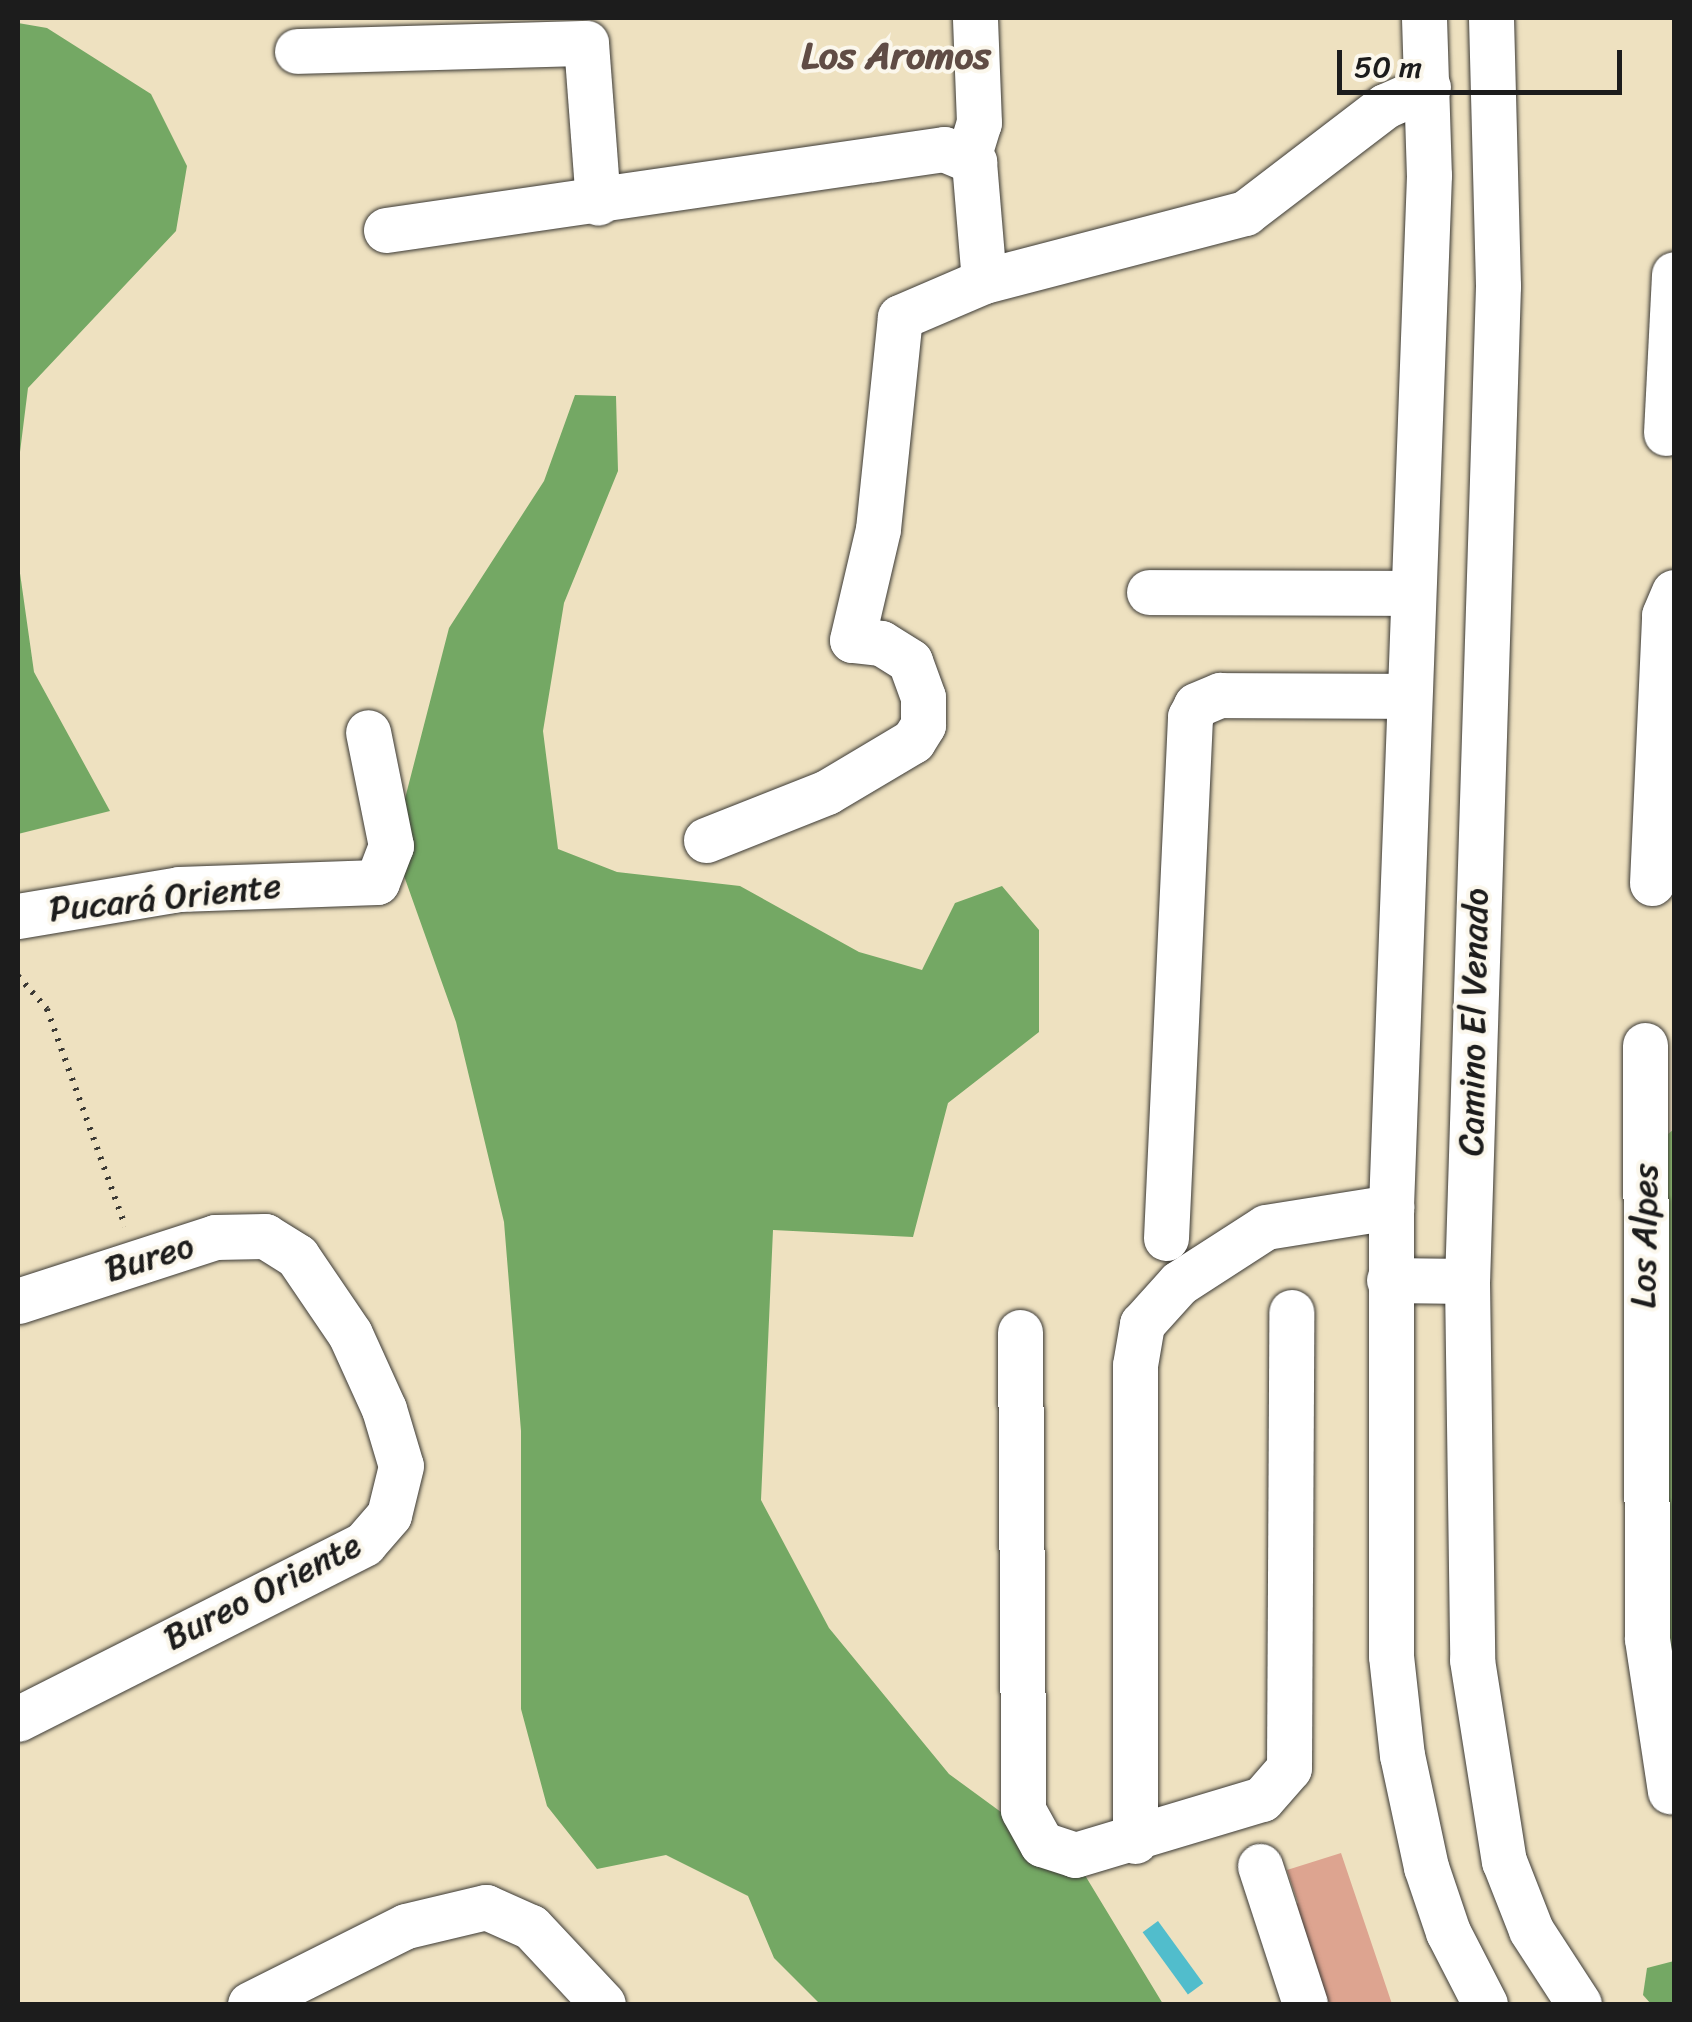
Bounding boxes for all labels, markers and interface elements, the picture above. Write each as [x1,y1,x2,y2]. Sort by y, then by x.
scale bar [1342,30,1627,92]
district label: Los Aromos [802,33,990,79]
text: 50 m [1354,40,1422,94]
street label: Pucará Oriente [48,864,282,930]
street label: Camino El Venado [1450,888,1496,1156]
street label: Los Alpes [1622,1164,1666,1308]
street label: Bureo [100,1224,198,1290]
street label: Bureo Oriente [157,1524,367,1658]

